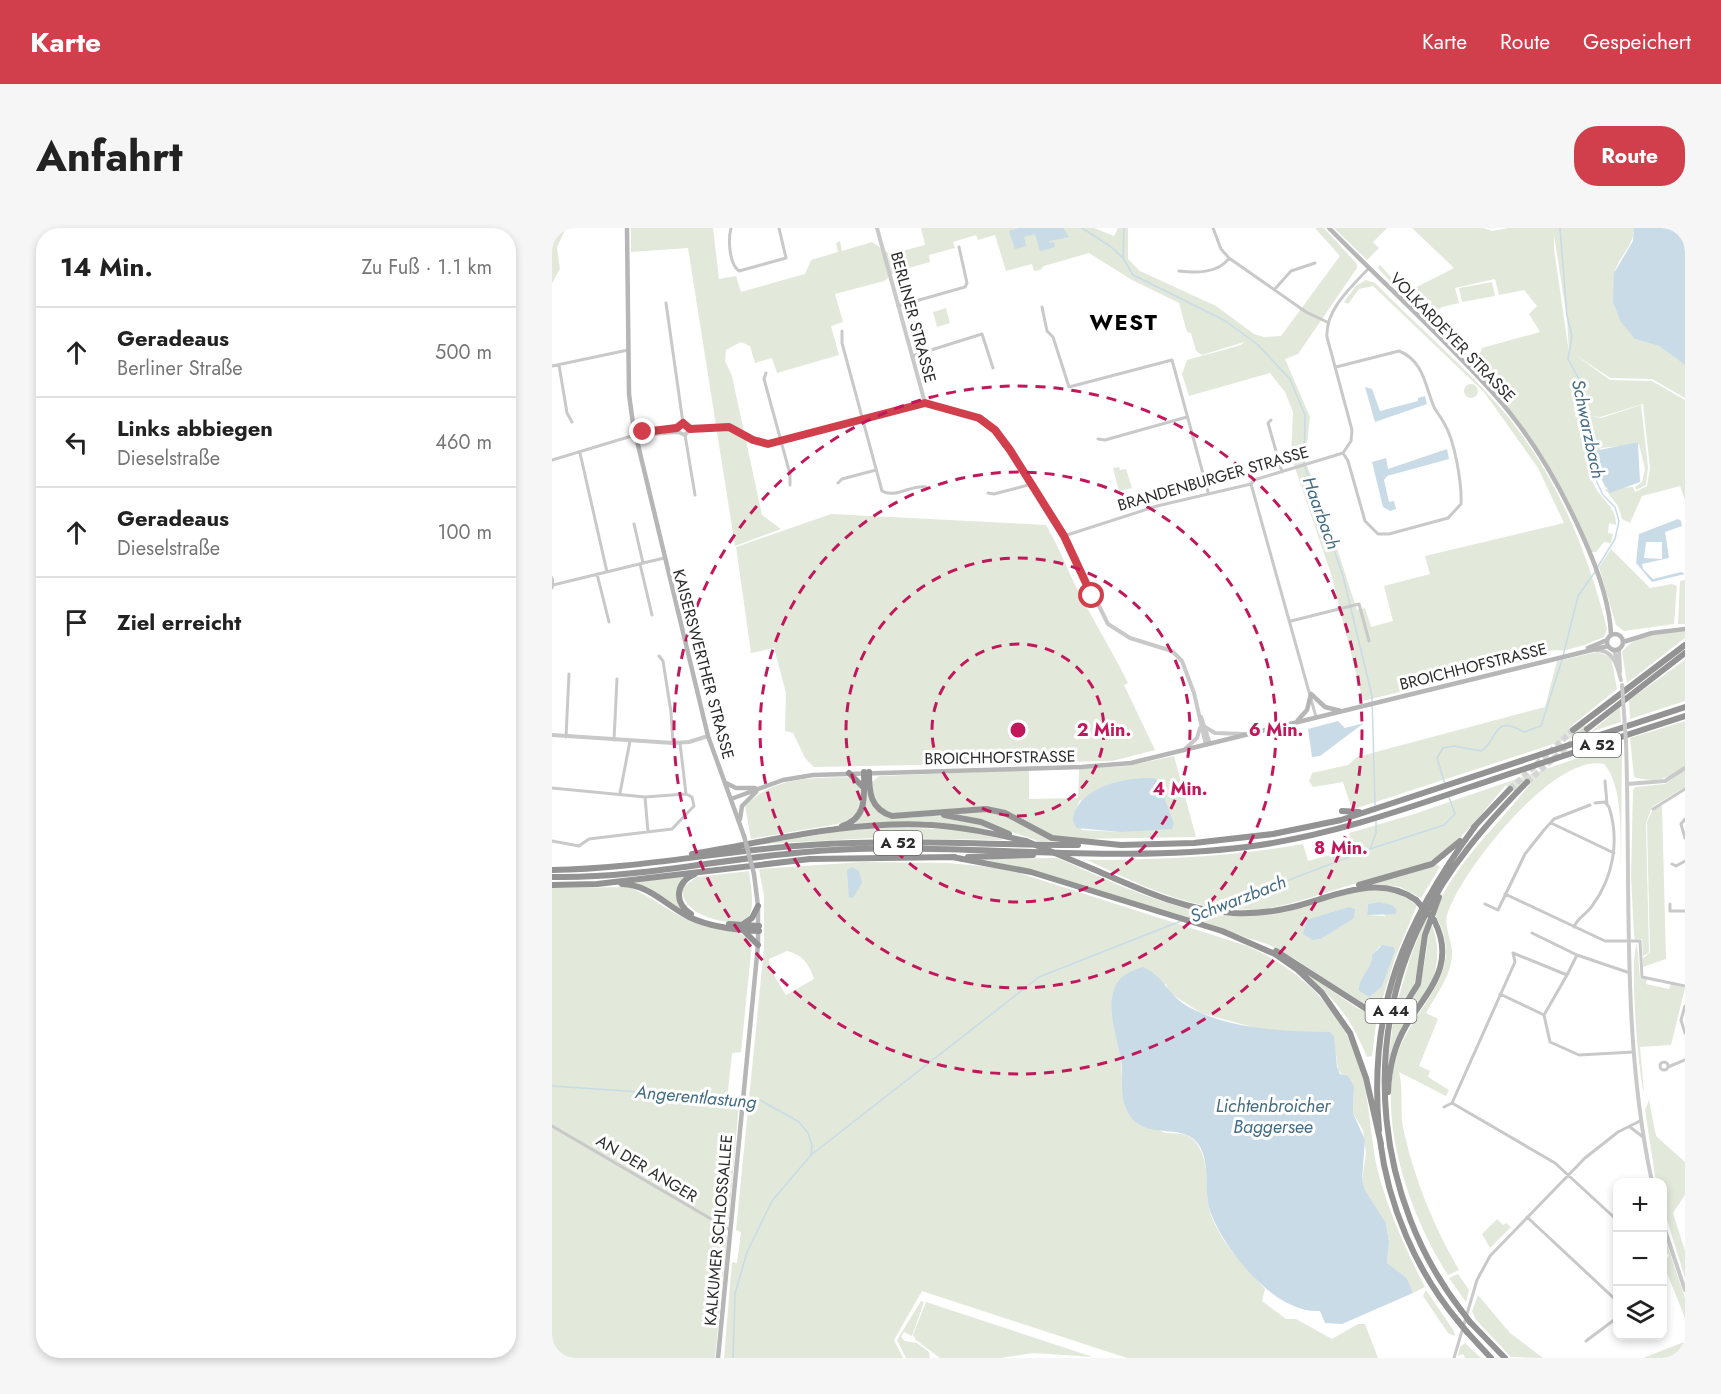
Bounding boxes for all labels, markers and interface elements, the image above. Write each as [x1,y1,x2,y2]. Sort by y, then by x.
text: Karte [30,22,101,63]
text: Karte [1422,27,1467,57]
text: Route [1500,27,1550,57]
text: Gespeichert [1583,27,1691,57]
text: Anfahrt [36,126,183,187]
button: Route [1574,126,1685,186]
text: 14 Min. [60,248,153,286]
street label: BERLINER STRASSE [885,249,942,385]
text: Zu Fuß · 1.1 km [361,253,492,282]
street label: VOLKARDEYER STRASSE [1385,267,1521,407]
district label: WEST [1090,306,1158,338]
text: Geradeaus [117,322,229,354]
icon: ahead [60,336,93,369]
text: 500 m [435,338,492,367]
text: Berliner Straße [117,354,243,383]
water label: Schwarzbach [1565,377,1611,481]
text: Links abbiegen [117,412,273,444]
route end [629,418,655,444]
icon: left [60,426,93,459]
text: 460 m [435,428,492,457]
street label: BRANDENBURGER STRASSE [1115,440,1311,517]
text: Dieselstraße [117,444,220,473]
water label: Haarbach [1296,473,1346,553]
text: Geradeaus [117,502,229,534]
icon: ahead [60,516,93,549]
text: 100 m [437,518,492,547]
text: Dieselstraße [117,534,220,563]
street label: KAISERSWERTHER STRASSE [667,567,740,762]
route start [1078,582,1104,608]
icon: arrive [60,606,93,639]
text: Ziel erreicht [117,606,241,638]
street label: BROICHHOFSTRASSE [1397,637,1549,696]
text: 2 Min. [1077,717,1131,743]
text: 6 Min. [1249,717,1303,743]
centre of rings [1008,720,1028,740]
road number: A 52 [1573,733,1621,757]
street label: BROICHHOFSTRASSE [924,745,1076,770]
text: 4 Min. [1152,776,1208,802]
road number: A 52 [874,831,922,855]
text: 8 Min. [1314,835,1368,861]
water label: Schwarzbach [1186,869,1290,929]
road number: A 44 [1366,999,1416,1023]
water label: Angerentlastung [633,1079,758,1115]
water label: Lichtenbroicher Baggersee [1216,1093,1331,1140]
street label: AN DER ANGER [592,1129,702,1208]
street label: KALKUMER SCHLOSSALLEE [699,1133,738,1327]
map controls [1613,1178,1667,1340]
button: + [1613,1178,1667,1232]
button: − [1613,1232,1667,1286]
button: layers [1613,1286,1667,1340]

